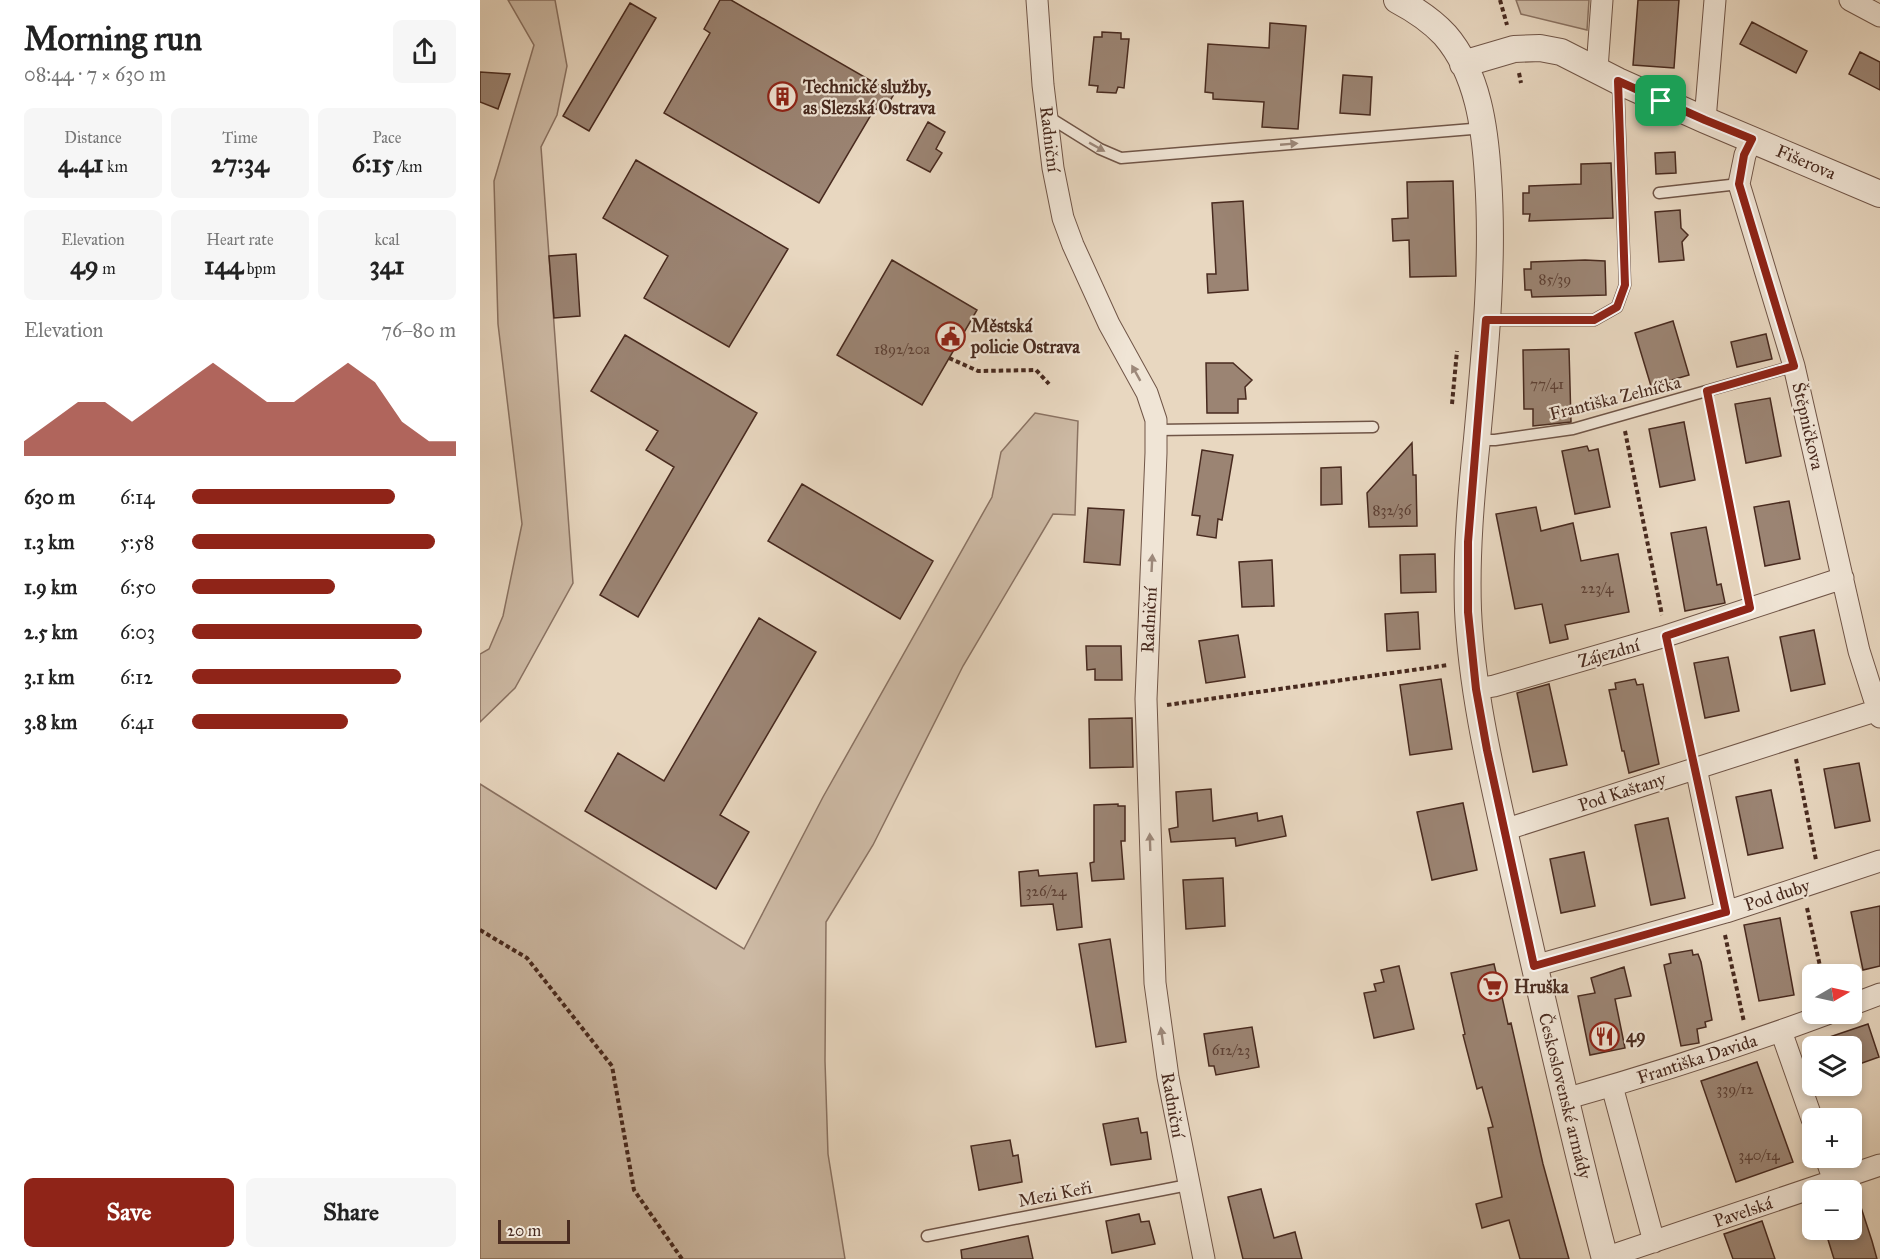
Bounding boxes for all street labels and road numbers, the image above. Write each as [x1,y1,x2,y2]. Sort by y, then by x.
street label: Radniční [1035,105,1065,174]
street label: Fišerova [1773,140,1840,185]
street label: Františka Zelníčka [1547,371,1683,425]
street label: Štěpničkova [1787,380,1830,472]
street label: Radniční [1136,585,1162,654]
street label: Zájezdní [1576,633,1643,672]
street label: Pod Kaštany [1575,767,1669,816]
street label: Pod duby [1741,874,1813,916]
street label: Československé armády [1534,1011,1597,1182]
street label: Františka Davida [1634,1029,1760,1089]
street label: Radniční [1156,1070,1190,1141]
street label: Mezi Keři [1016,1176,1094,1212]
street label: Pavelská [1711,1192,1776,1232]

